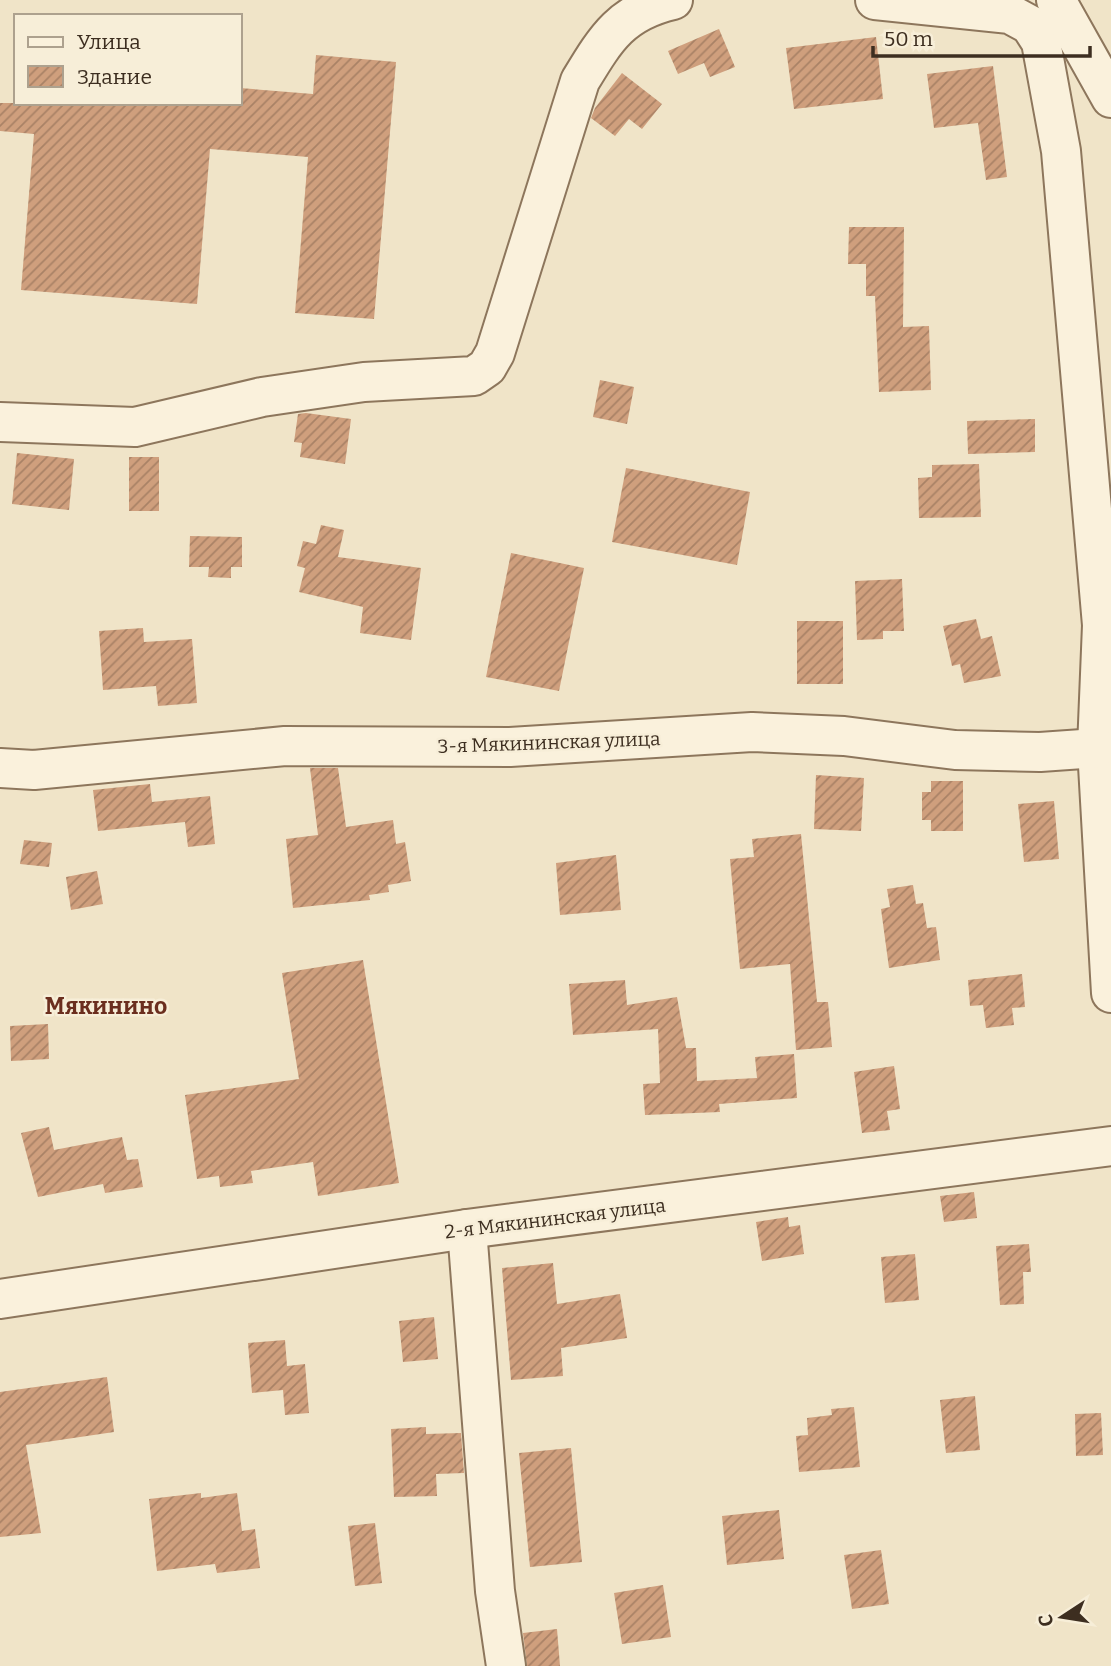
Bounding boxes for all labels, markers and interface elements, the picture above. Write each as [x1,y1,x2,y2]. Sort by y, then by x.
legend [14,14,242,105]
scale bar [873,14,1090,58]
text: 50 m [884,26,933,52]
text: Улица [77,29,141,55]
text: Здание [77,64,152,90]
street label: 3-я Мякининская улица [437,727,661,758]
district label: Мякинино [45,992,167,1020]
street label: 2-я Мякининская улица [443,1193,668,1243]
north arrow [1027,1582,1097,1652]
text: С [1033,1612,1058,1629]

